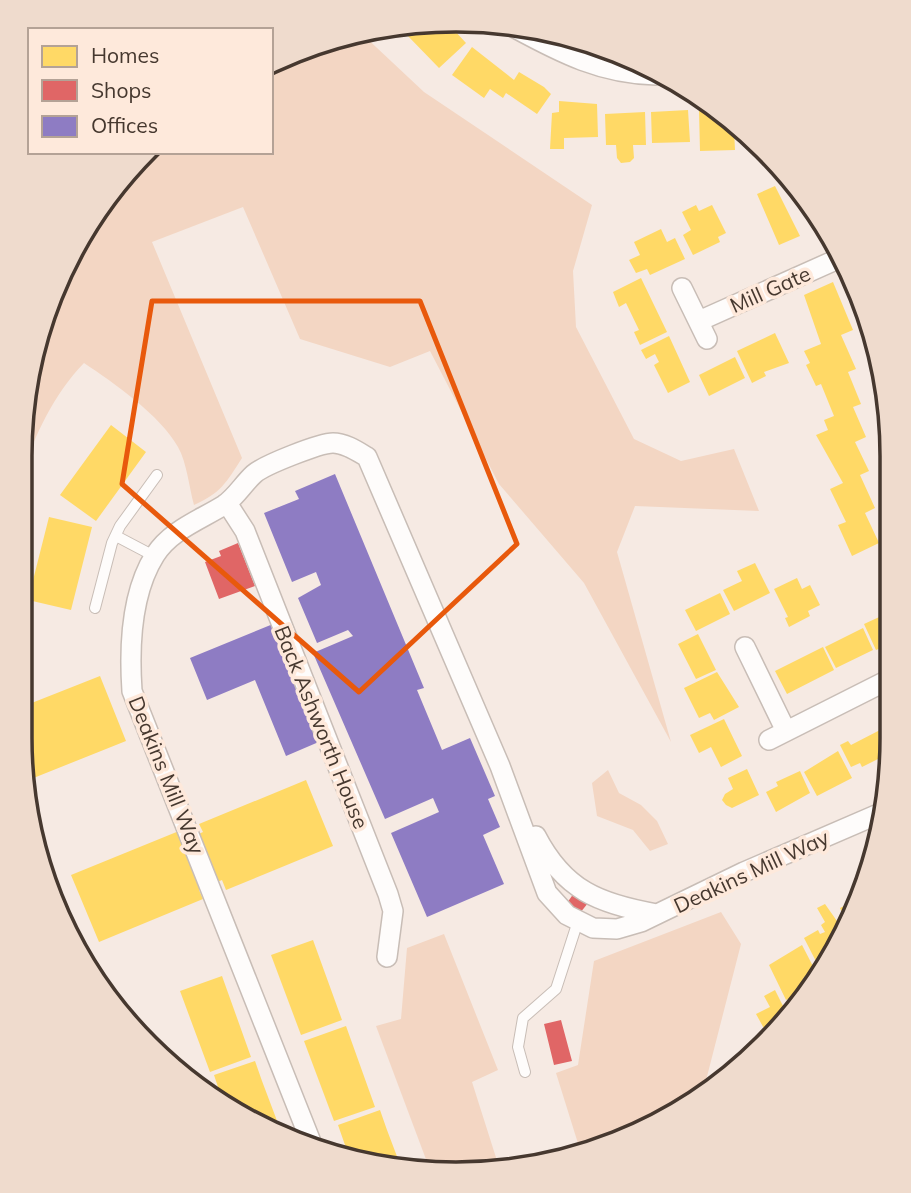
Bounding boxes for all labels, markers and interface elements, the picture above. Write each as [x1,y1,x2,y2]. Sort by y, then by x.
legend [28,28,273,154]
text: Homes [91,42,159,68]
text: Shops [91,77,151,103]
text: Offices [91,112,158,138]
street label: Mill Gate [726,260,814,318]
street label: Back Ashworth House [269,622,375,832]
street label: Deakins Mill Way [123,692,211,858]
street label: Deakins Mill Way [669,824,833,918]

